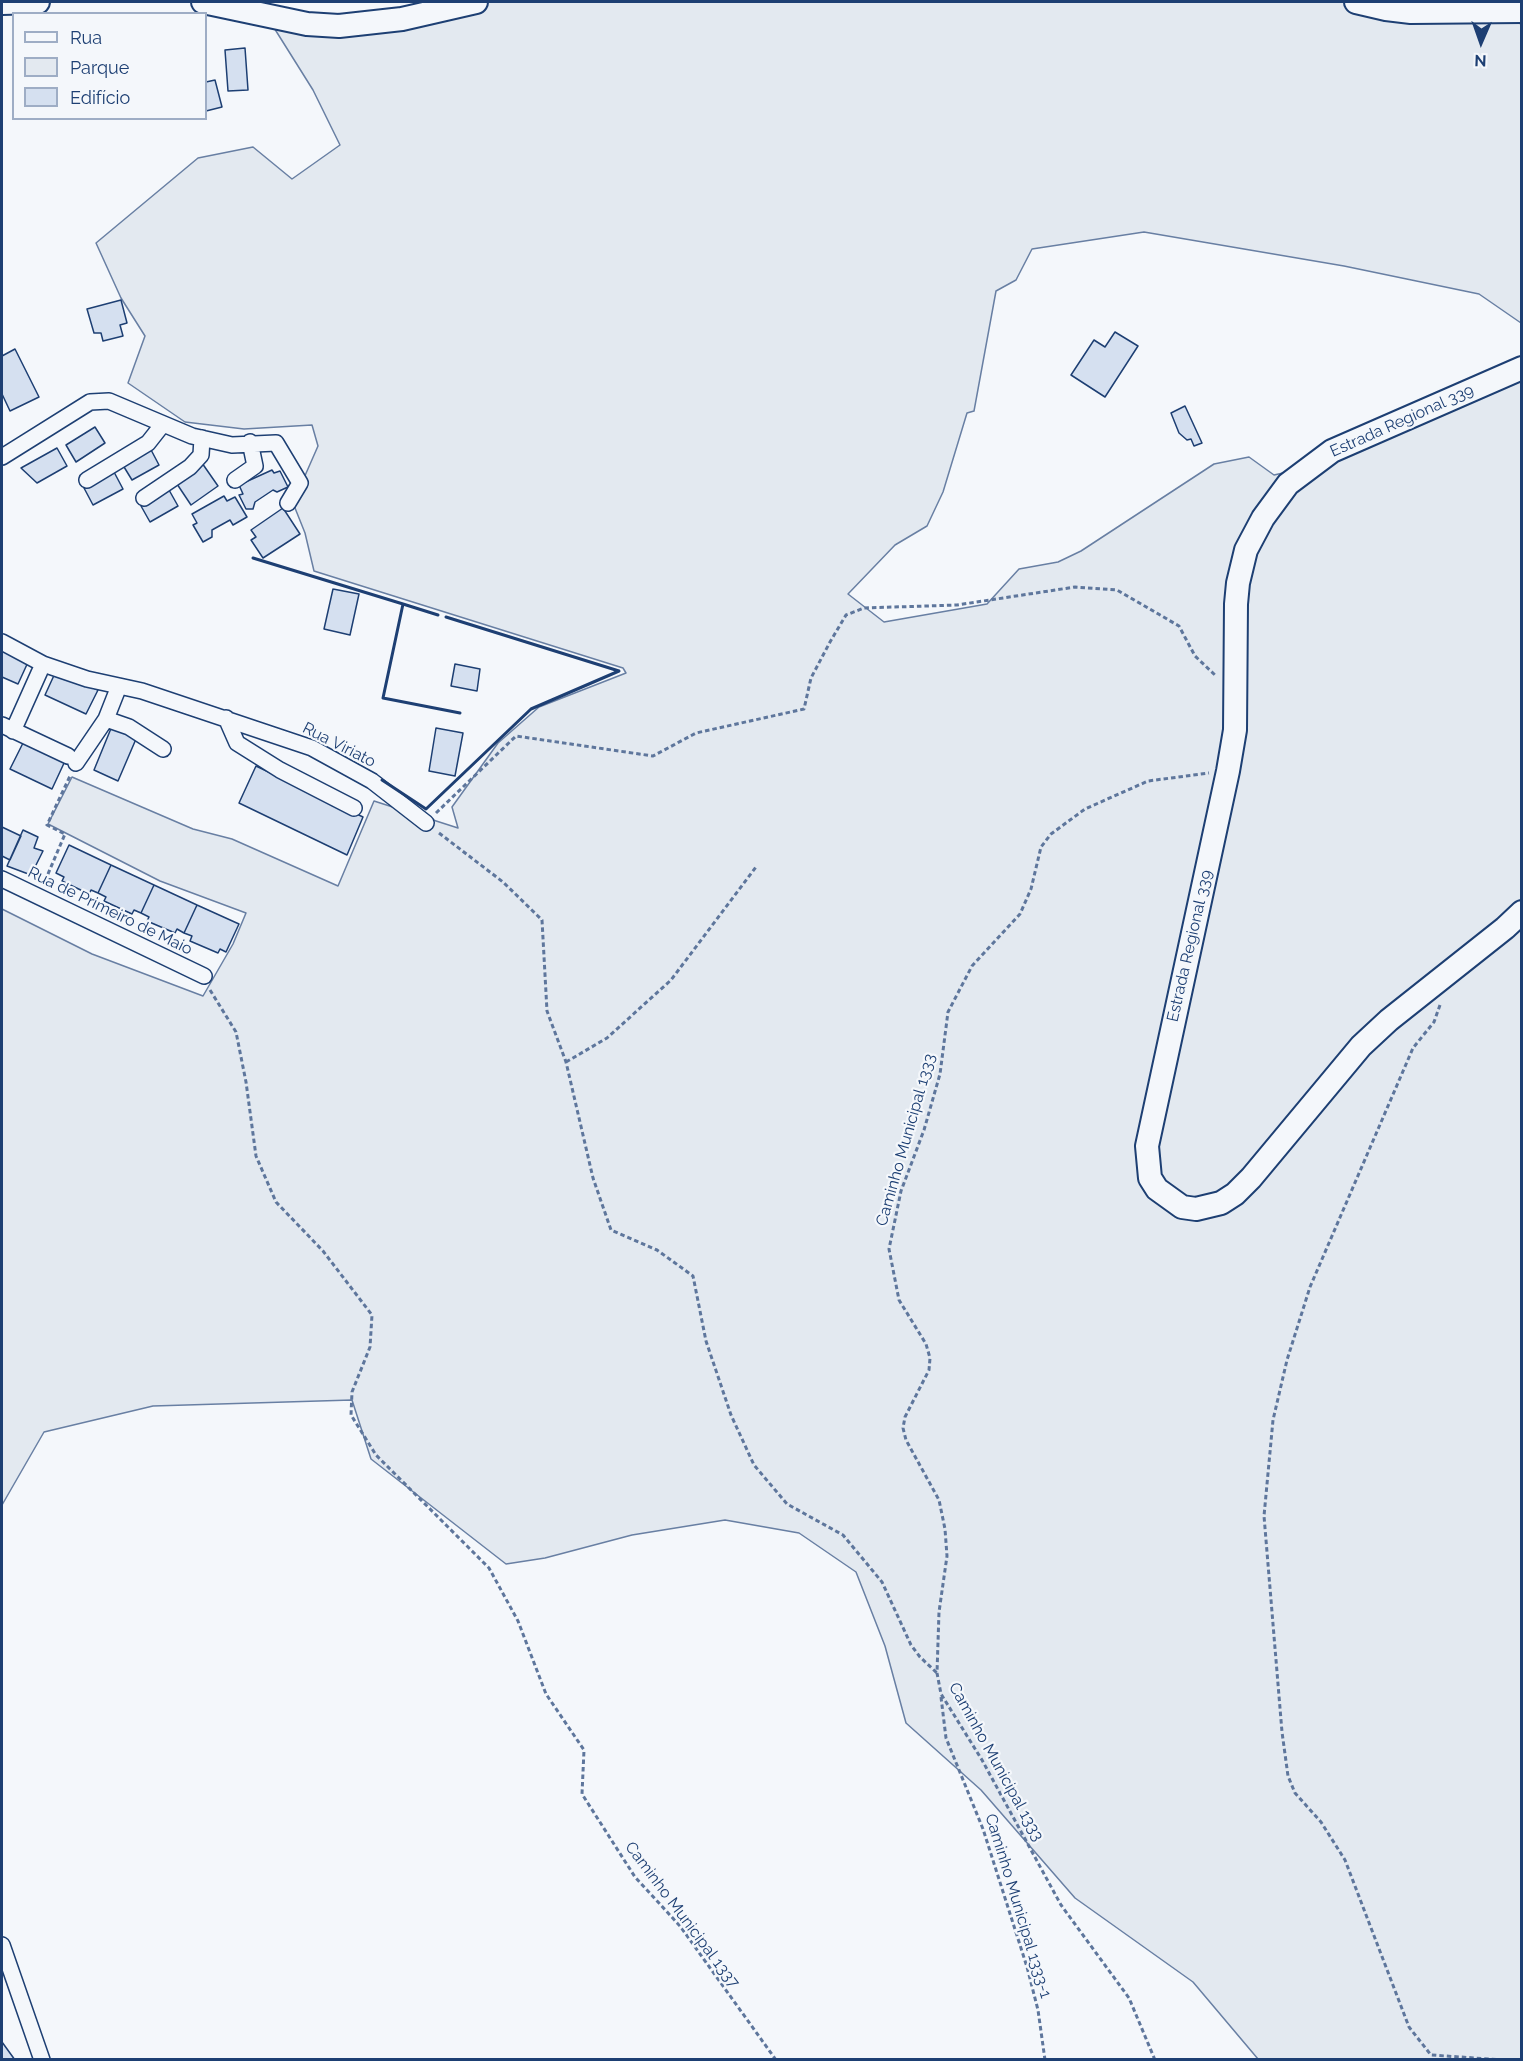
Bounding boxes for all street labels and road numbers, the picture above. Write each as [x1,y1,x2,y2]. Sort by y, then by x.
street label: Estrada Regional 339 [1327,381,1477,461]
street label: Rua Viriato [299,718,379,772]
street label: Rua de Primeiro de Maio [25,863,195,959]
street label: Estrada Regional 339 [1163,868,1217,1024]
street label: Caminho Municipal 1333 [872,1052,940,1228]
street label: Caminho Municipal 1333 [944,1679,1048,1845]
street label: Caminho Municipal 1333-1 [981,1811,1055,2001]
street label: Caminho Municipal 1337 [621,1838,743,1992]

